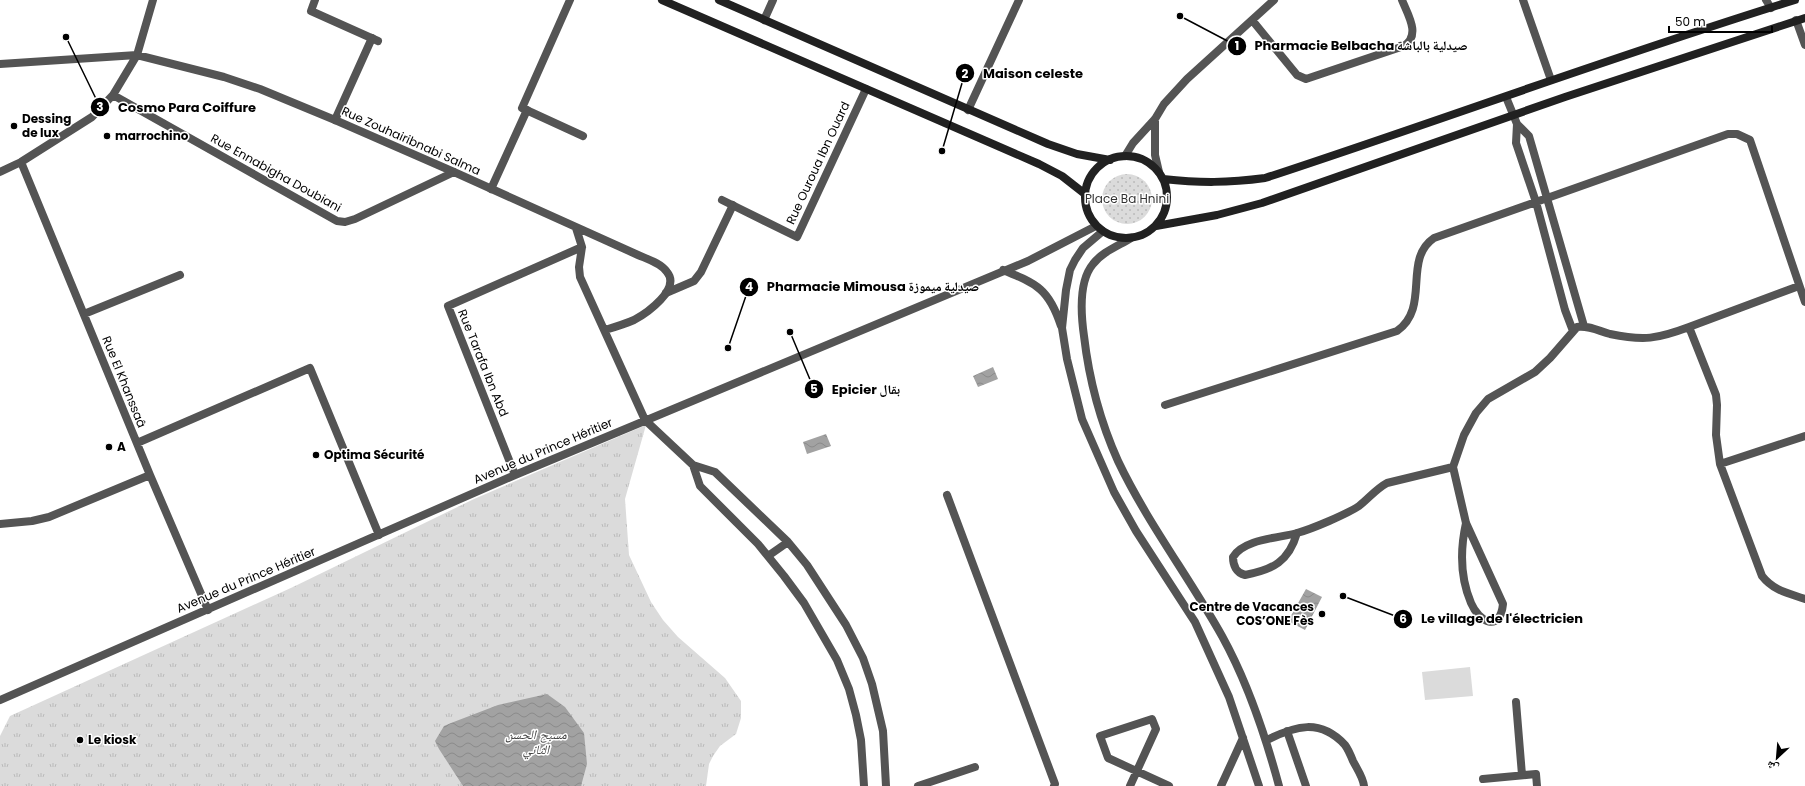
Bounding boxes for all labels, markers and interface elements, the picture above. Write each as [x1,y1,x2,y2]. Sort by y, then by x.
scale bar [1669,8,1772,34]
text: 50 m [1675,13,1706,30]
callout: Pharmacie Belbacha صيدلية بالباشة [1227,33,1476,58]
text: Pharmacie Belbacha صيدلية بالباشة [1254,36,1468,55]
text: 1 [1235,37,1239,54]
callout: Maison celeste [955,61,1091,86]
text: Maison celeste [983,64,1083,83]
text: 2 [962,65,969,82]
callout: Cosmo Para Coiffure [90,95,264,120]
text: 3 [96,98,104,115]
text: Cosmo Para Coiffure [118,98,256,117]
street label: Rue Ouroua Ibn Ouard [782,99,853,227]
street label: Rue Zouhairibnabi Salma [339,102,483,179]
place label: Dessing de lux [22,110,71,141]
marker: Dessing de lux [9,121,19,131]
place label: marrochino [115,127,189,144]
street label: Rue Ennabigha Doubiani [208,129,345,216]
marker: marrochino [102,131,112,141]
park label: Place Ba Hnini [1085,190,1169,207]
callout: Pharmacie Mimousa صيدلية ميموزة [739,274,988,299]
text: Pharmacie Mimousa صيدلية ميموزة [767,277,979,296]
text: 4 [745,278,753,295]
street label: Rue Tarafa Ibn Abd [454,307,513,419]
street label: Rue El Khanssaâ [98,333,151,430]
callout: Epicier بقال [804,377,908,402]
text: 5 [810,380,818,397]
text: Epicier بقال [832,380,901,399]
street label: Avenue du Prince Héritier [471,413,615,488]
place label: A [117,438,126,455]
marker: A [104,442,114,452]
place label: Optima Sécurité [324,446,425,463]
marker: Optima Sécurité [311,450,321,460]
street label: Avenue du Prince Héritier [174,542,318,617]
place label: Centre de Vacances COS’ONE Fès [1190,598,1314,629]
callout: Le village de l'électricien [1393,606,1591,631]
marker: Centre de Vacances COS’ONE Fès [1317,609,1327,619]
text: Le village de l'électricien [1421,609,1583,628]
text: 6 [1399,610,1407,627]
water label: مسبح الحسن الثاني [505,725,567,760]
place label: Le kiosk [88,731,137,748]
marker: Le kiosk [75,735,85,745]
north arrow [1757,738,1797,778]
text: ش [1764,757,1781,777]

